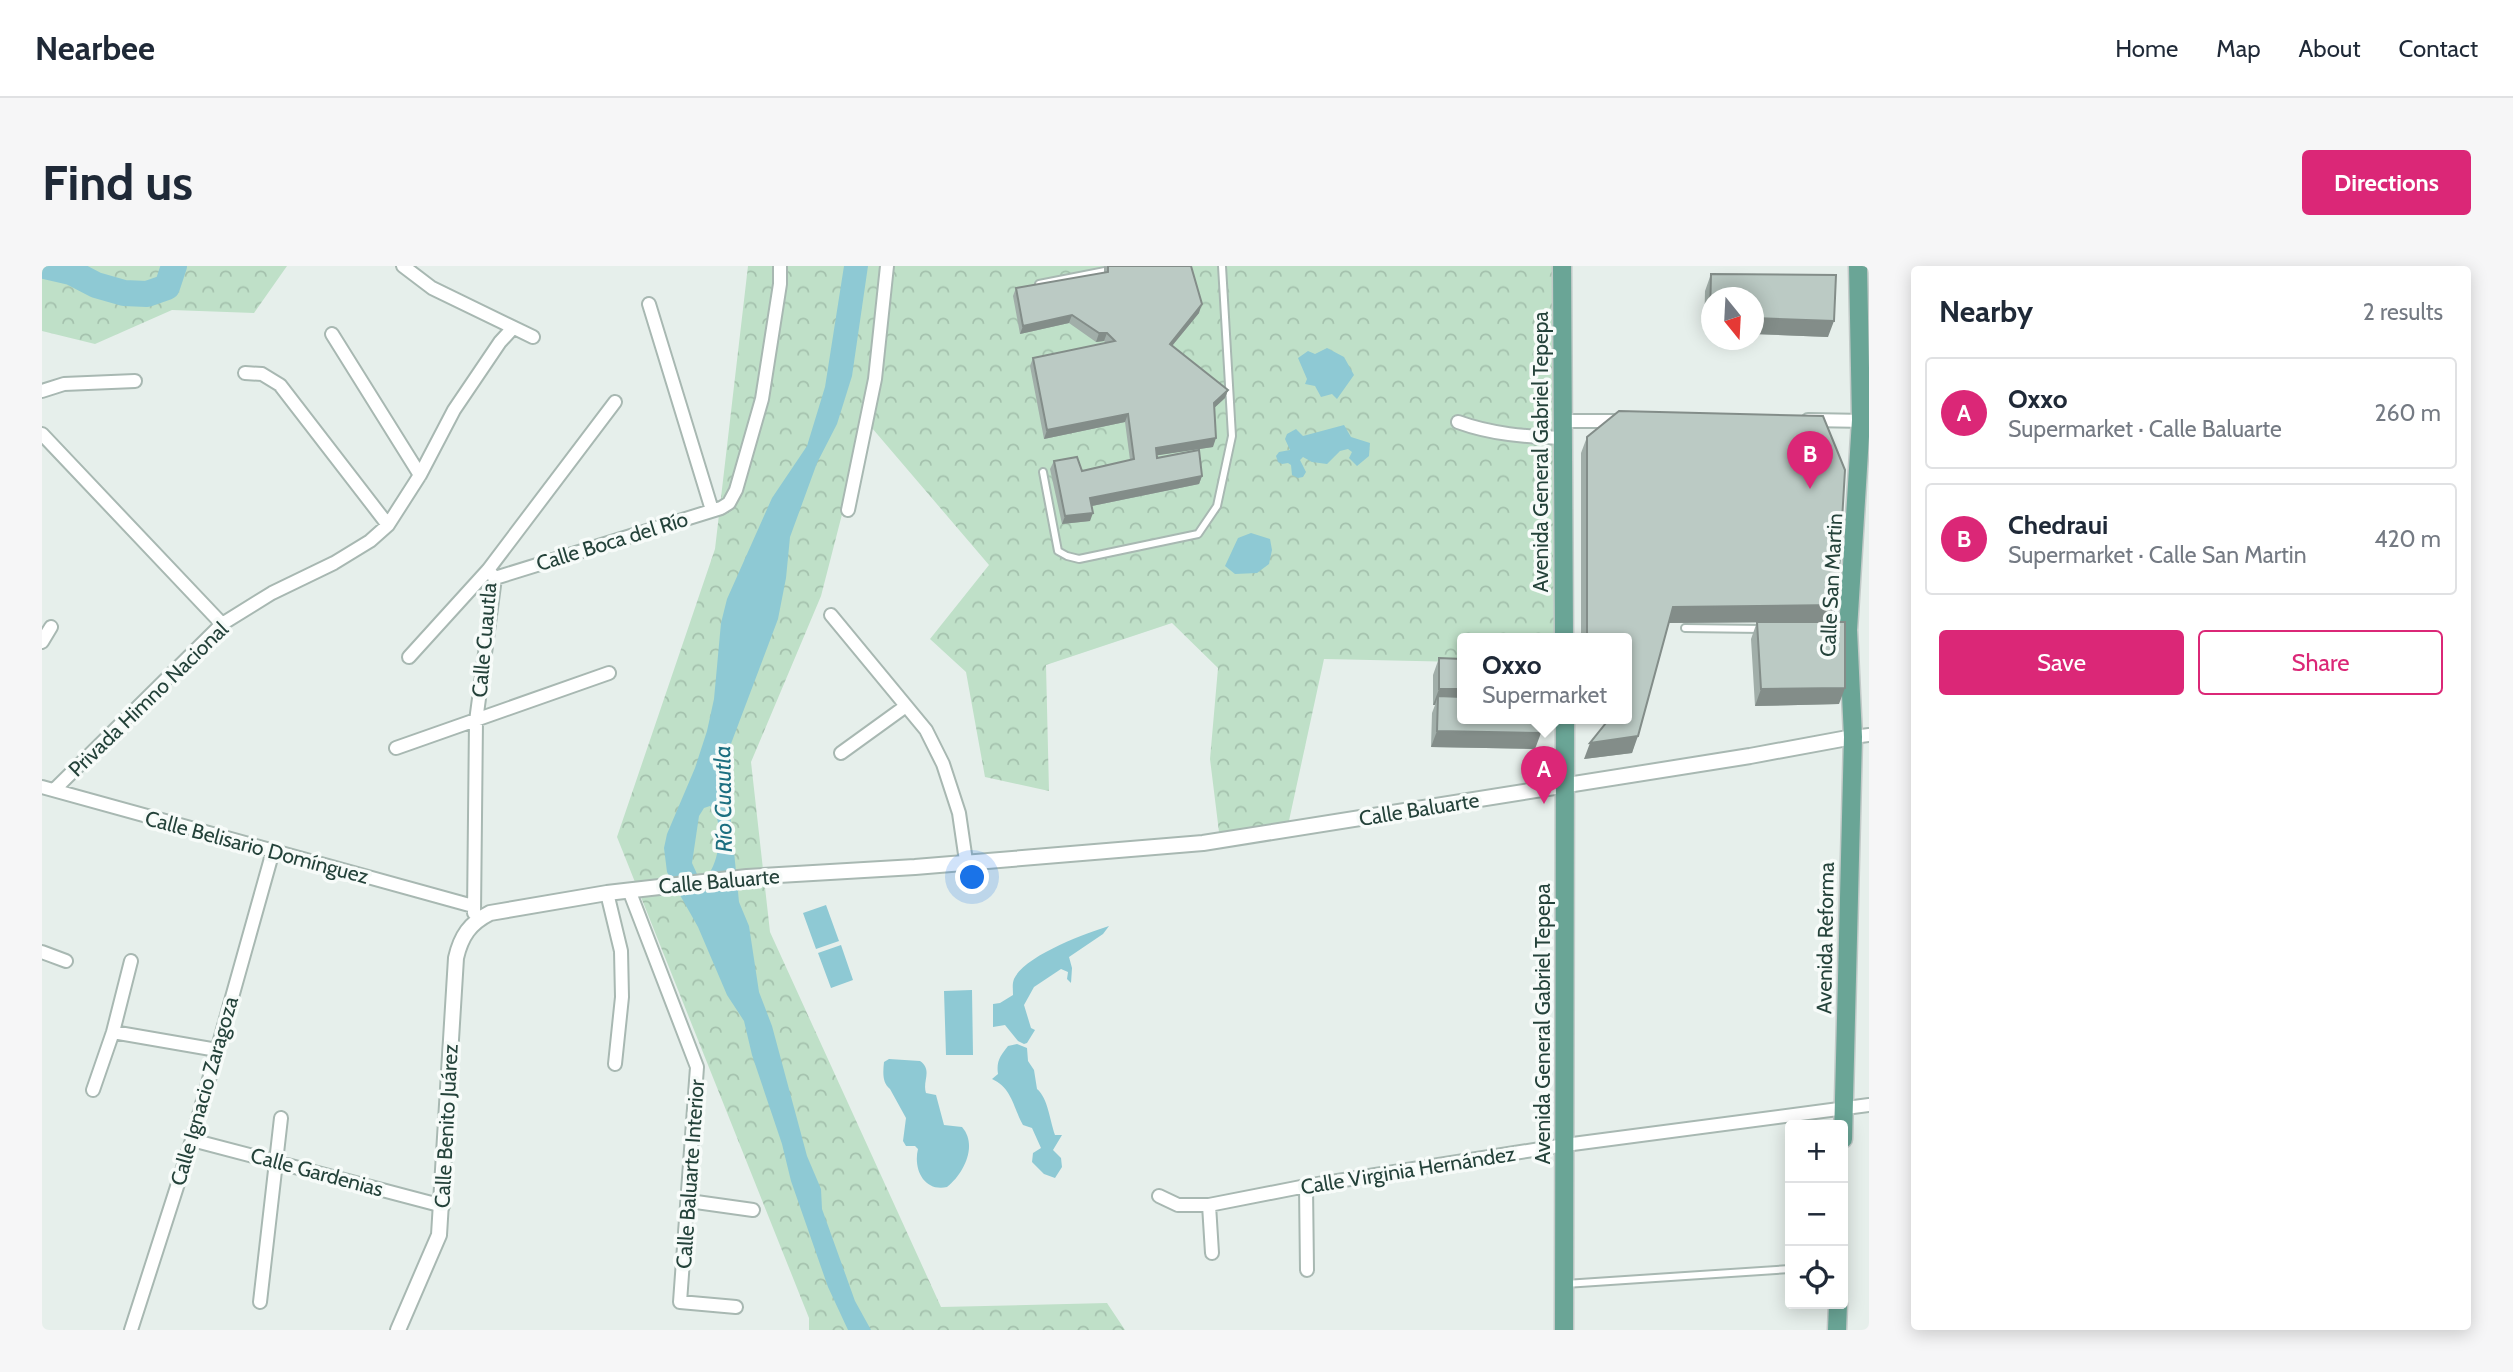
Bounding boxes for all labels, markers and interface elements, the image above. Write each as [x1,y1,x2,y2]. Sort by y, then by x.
text: Nearbee [35,28,155,68]
text: Home [2115,34,2178,63]
text: Map [2216,34,2261,63]
text: About [2299,34,2361,63]
text: Contact [2399,34,2478,63]
button: Directions [2302,150,2471,215]
text: Find us [42,153,193,212]
north arrow [1701,287,1764,350]
text: Nearby [1939,293,2033,330]
text: 2 results [2363,298,2443,326]
street label: Avenida General Gabriel Tepepa [1528,311,1553,593]
text: Oxxo [2008,383,2067,415]
text: A [1957,399,1971,427]
text: 260 m [2374,399,2441,427]
text: Supermarket · Calle Baluarte [2008,415,2282,443]
pin: B [1787,431,1833,489]
street label: Calle Boca del Río [533,506,691,576]
text: Chedraui [2008,509,2108,541]
street label: Calle San Martin [1815,512,1847,658]
text: B [1957,525,1971,553]
text: 420 m [2374,525,2441,553]
text: Supermarket · Calle San Martin [2008,541,2307,569]
street label: Calle Cuautla [467,582,501,698]
street label: Privada Himno Nacional [63,616,233,782]
button: Save [1939,630,2184,695]
button: Share [2198,630,2443,695]
popup [1457,633,1632,724]
text: Oxxo [1482,649,1541,681]
text: Supermarket [1482,681,1607,709]
water label: Río Cuautla [708,745,738,853]
pin: A [1521,746,1567,804]
street label: Calle Baluarte [1357,787,1481,831]
street label: Calle Belisario Domínguez [142,805,372,889]
your location [955,860,989,894]
street label: Avenida Reforma [1811,862,1839,1014]
street label: Calle Baluarte [657,863,781,899]
street label: Avenida General Gabriel Tepepa [1530,883,1555,1165]
street label: Calle Ignacio Zaragoza [165,994,243,1188]
street label: Calle Benito Juárez [429,1043,463,1209]
street label: Calle Baluarte Interior [671,1078,709,1270]
map controls [1785,1120,1848,1309]
button: + [1785,1120,1848,1183]
street label: Calle Virginia Hernández [1299,1141,1517,1199]
street label: Calle Gardenias [248,1142,386,1202]
button: − [1785,1183,1848,1246]
button: locate [1785,1246,1848,1309]

